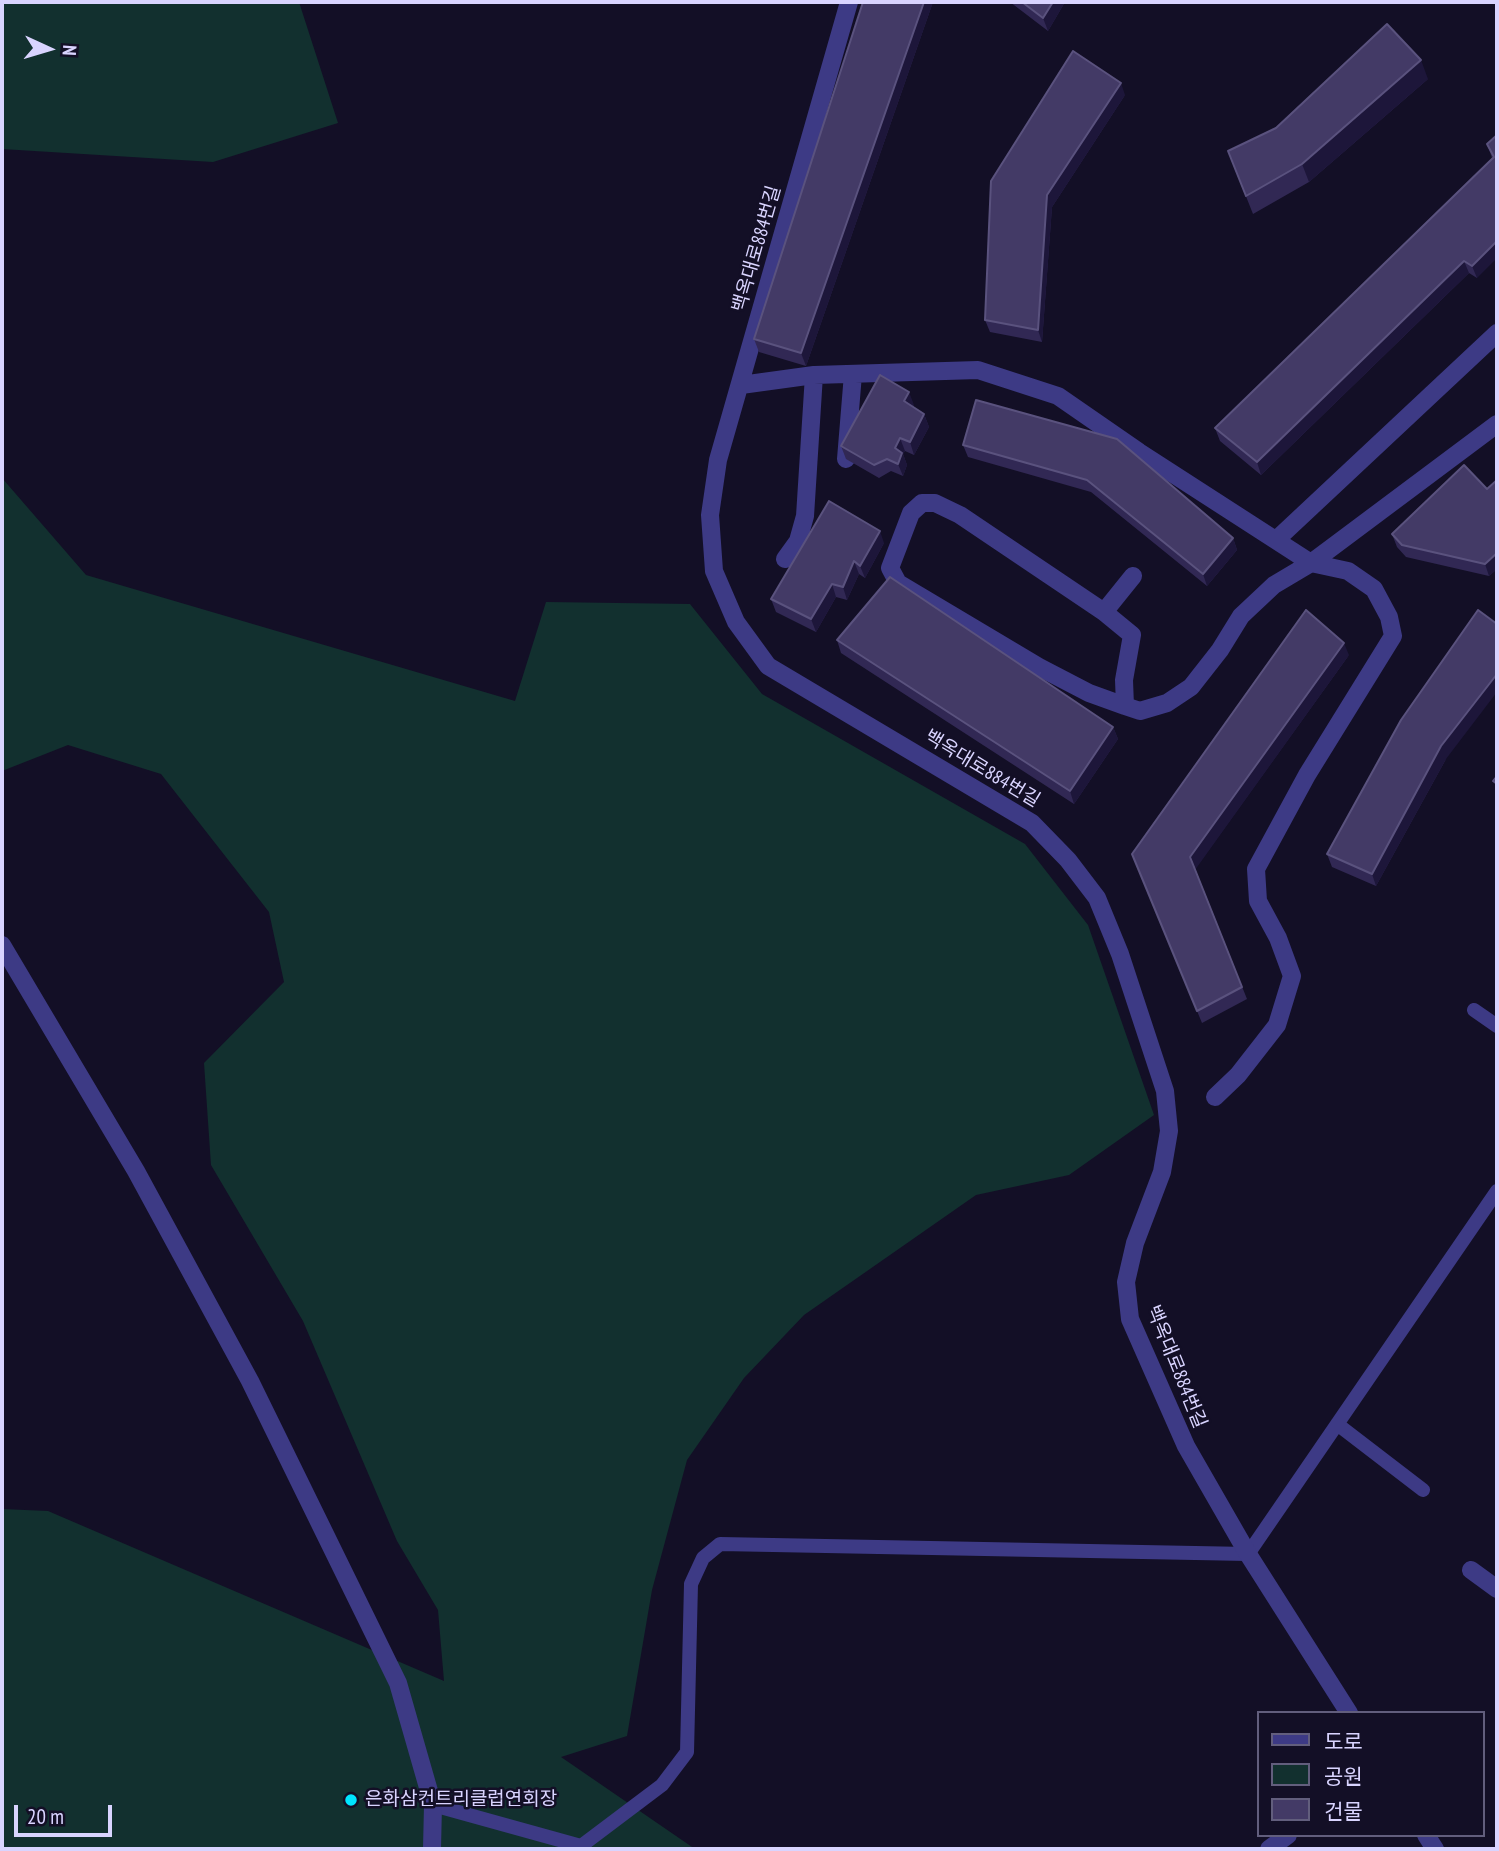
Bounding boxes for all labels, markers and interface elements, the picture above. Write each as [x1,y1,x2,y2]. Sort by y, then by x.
north arrow [14,14,84,84]
text: N [58,44,82,56]
street label: 백옥대로884번길 [728,183,786,315]
street label: 백옥대로884번길 [920,726,1044,812]
street label: 백옥대로884번길 [1141,1302,1211,1432]
legend [1258,1711,1485,1837]
text: 도로 [1324,1728,1363,1755]
text: 공원 [1324,1763,1363,1790]
place label: 은화삼컨트리클럽연회장 [365,1789,557,1811]
scale bar [18,1792,116,1836]
marker: 은화삼컨트리클럽연회장 [343,1792,359,1808]
text: 건물 [1324,1798,1363,1825]
text: 20 m [27,1803,64,1830]

